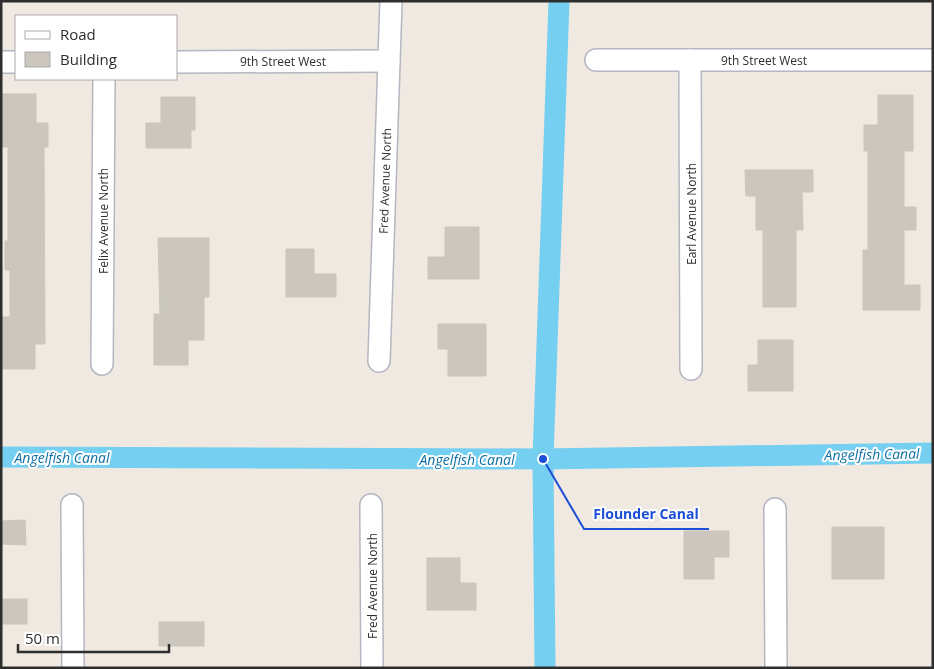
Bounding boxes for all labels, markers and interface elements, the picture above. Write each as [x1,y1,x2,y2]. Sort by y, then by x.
legend [15,15,178,80]
text: Road [60,24,96,44]
text: Building [60,49,117,69]
street label: 9th Street West [721,52,807,69]
street label: 9th Street West [240,53,326,70]
street label: Fred Avenue North [375,128,395,234]
street label: Earl Avenue North [683,163,700,265]
street label: Felix Avenue North [95,168,112,274]
water label: Angelfish Canal [823,444,920,464]
water label: Angelfish Canal [14,448,110,467]
water label: Angelfish Canal [419,450,515,469]
callout: Flounder Canal [584,500,709,529]
text: Flounder Canal [593,504,699,523]
street label: Fred Avenue North [364,533,381,639]
scale bar [18,622,169,654]
text: 50 m [25,628,60,648]

